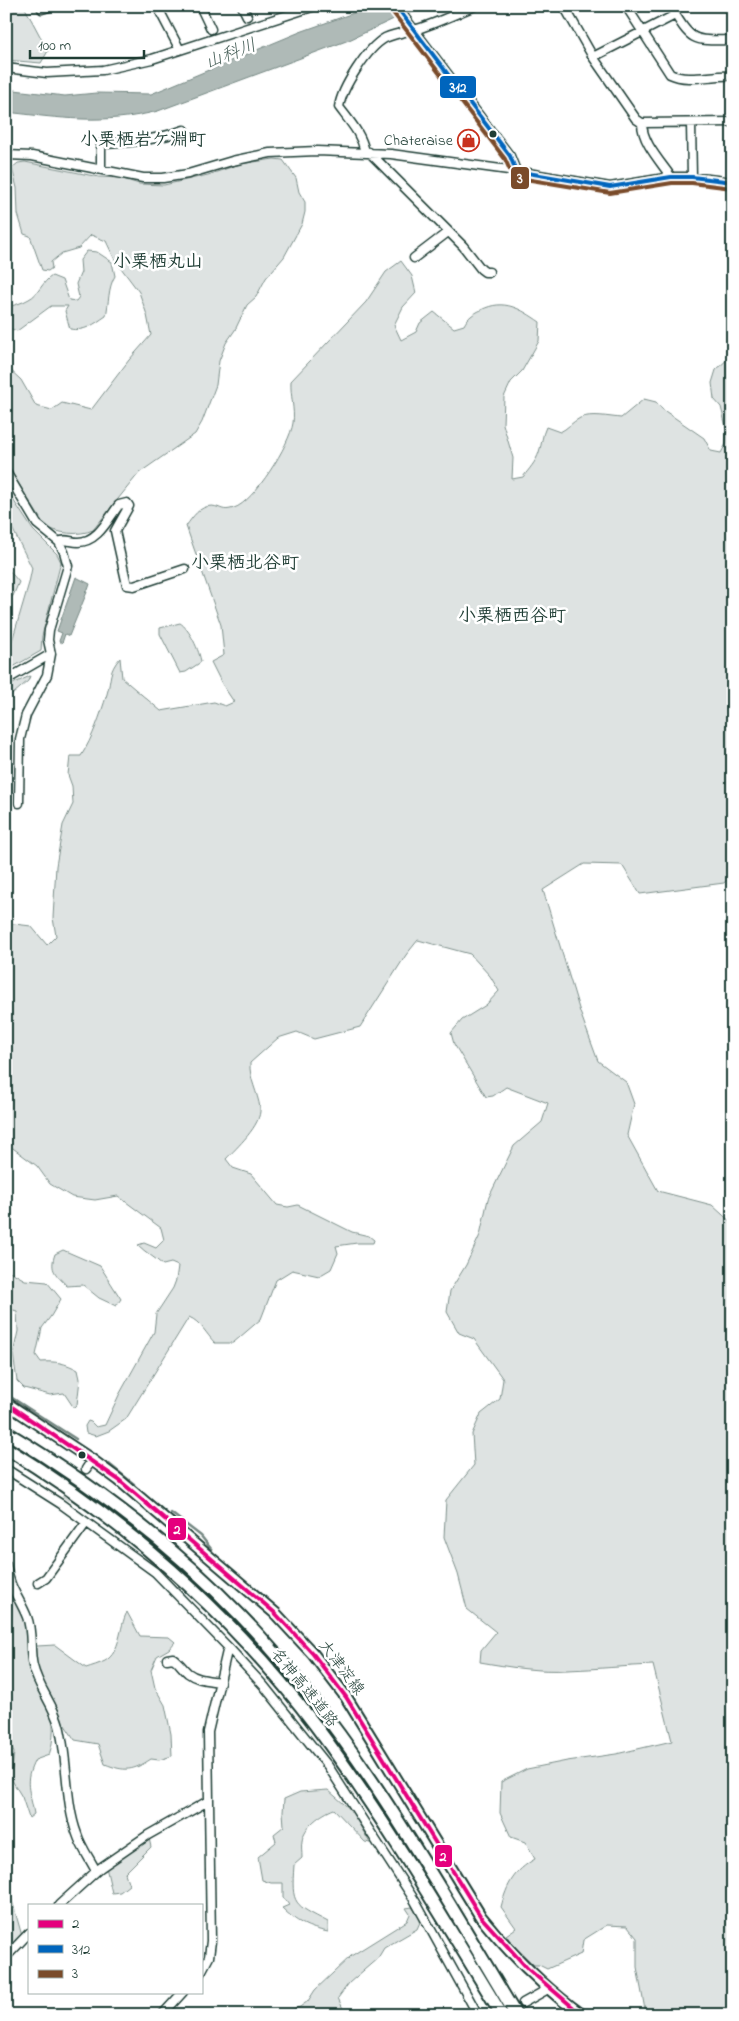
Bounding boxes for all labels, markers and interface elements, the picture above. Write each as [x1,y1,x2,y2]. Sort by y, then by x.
scale bar [30,28,144,60]
water label: 山科川 [201,33,261,77]
text: 100 m [38,35,71,57]
line badge: 312 [439,75,477,99]
text: 312 [448,78,467,99]
district label: 小栗栖岩ケ淵町 [80,128,206,154]
place label: Chateraise [384,129,454,153]
shop icon: Chateraise [457,129,481,153]
unlabelled marker [488,129,498,139]
line badge: 3 [510,166,530,190]
text: 3 [516,169,523,190]
district label: 小栗栖丸山 [113,250,203,276]
district label: 小栗栖北谷町 [191,551,299,577]
district label: 小栗栖西谷町 [458,604,566,630]
unlabelled marker [77,1450,87,1460]
line badge: 2 [167,1517,187,1541]
text: 2 [173,1520,181,1541]
street label: 大津淀線 [312,1635,370,1701]
street label: 名神高速道路 [264,1643,344,1733]
line badge: 2 [434,1844,453,1868]
text: 2 [439,1847,447,1868]
legend [28,1904,202,1994]
text: 2 [72,1913,80,1935]
text: 312 [72,1939,91,1961]
text: 3 [72,1963,78,1985]

